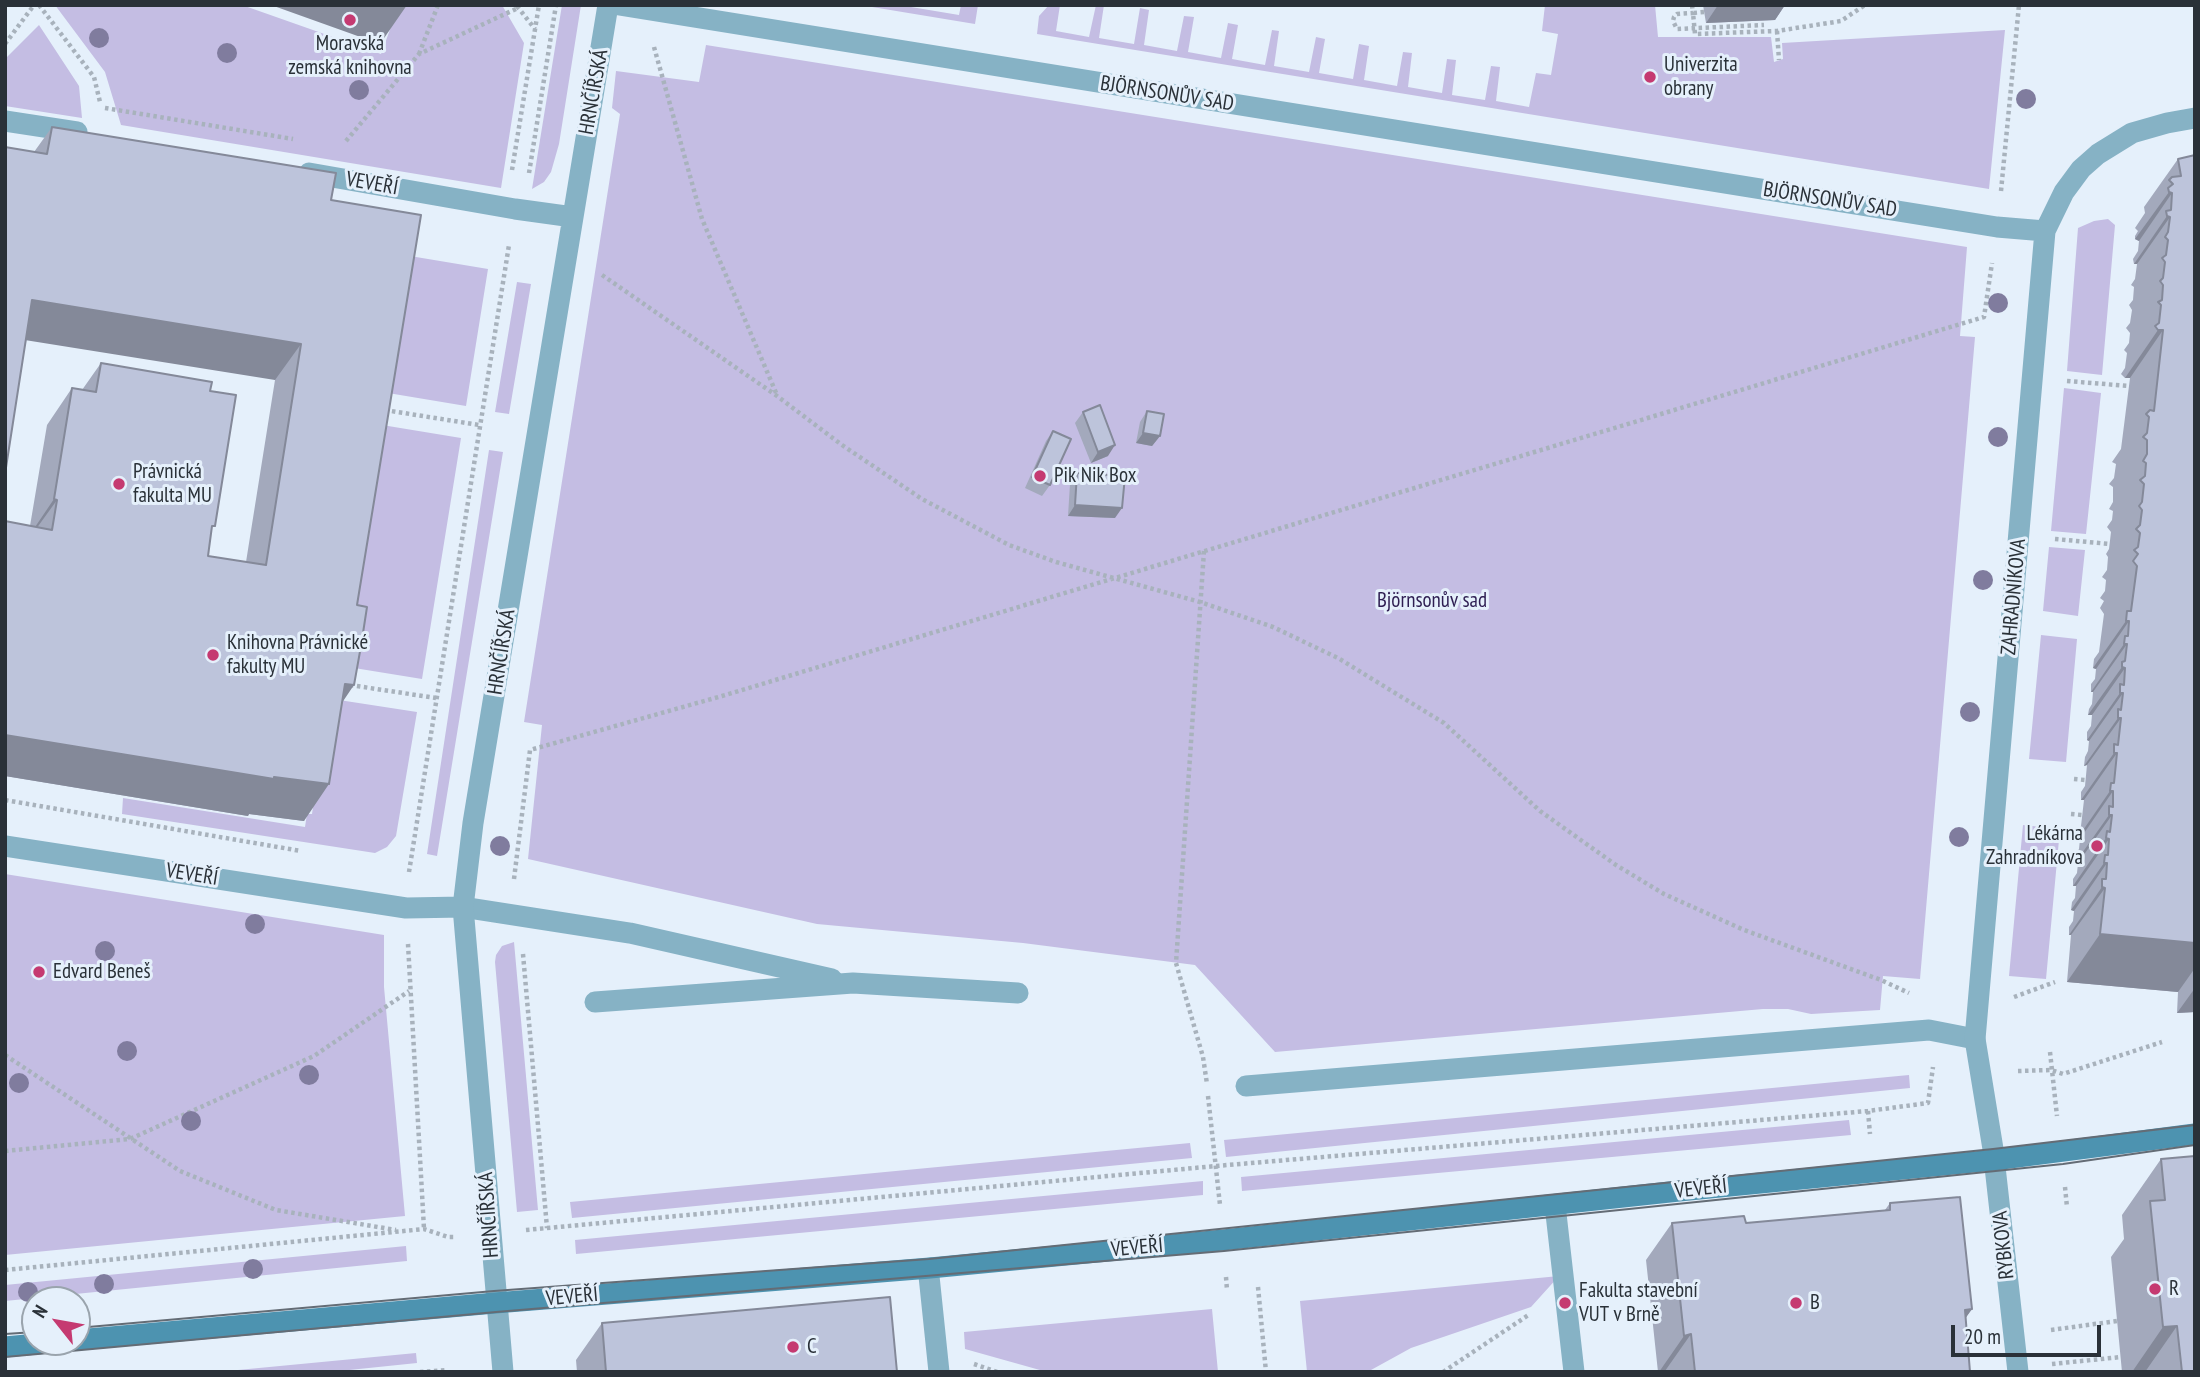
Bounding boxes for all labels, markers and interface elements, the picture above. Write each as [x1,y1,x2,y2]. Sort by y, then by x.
marker: Moravská zemská knihovna [342,12,358,28]
place label: Moravská zemská knihovna [288,31,412,81]
street label: HRNČÍŘSKÁ [574,47,614,137]
place label: Univerzita obrany [1664,52,1738,102]
marker: Univerzita obrany [1642,69,1658,85]
street label: BJÖRNSONŮV SAD [1098,71,1236,117]
street label: VEVEŘÍ [344,167,400,201]
street label: BJÖRNSONŮV SAD [1761,177,1899,223]
place label: Právnická fakulta MU [133,459,212,509]
place label: Pik Nik Box [1054,463,1136,489]
marker: Pik Nik Box [1032,468,1048,484]
marker: Právnická fakulta MU [111,476,127,492]
street label: ZAHRADNÍKOVA [1996,538,2032,656]
park label: Björnsonův sad [1377,588,1487,614]
street label: HRNČÍŘSKÁ [483,608,521,696]
place label: Knihovna Právnické fakulty MU [227,630,368,680]
marker: Knihovna Právnické fakulty MU [205,647,221,663]
place label: Lékárna Zahradníkova [1986,821,2083,871]
marker: Lékárna Zahradníkova [2089,838,2105,854]
street label: VEVEŘÍ [164,858,220,892]
place label: Edvard Beneš [53,959,151,985]
marker: Edvard Beneš [31,964,47,980]
street label: HRNČÍŘSKÁ [473,1171,505,1259]
street label: VEVEŘÍ [1674,1174,1728,1204]
street label: RYBKOVA [1988,1210,2020,1280]
street label: VEVEŘÍ [1110,1233,1164,1263]
place label: R [2169,1276,2179,1302]
place label: Fakulta stavební VUT v Brně [1579,1278,1698,1328]
marker: R [2147,1281,2163,1297]
street label: VEVEŘÍ [545,1282,599,1312]
north arrow [21,1286,91,1356]
place label: B [1810,1290,1820,1316]
marker: Fakulta stavební VUT v Brně [1557,1295,1573,1311]
marker: B [1788,1295,1804,1311]
text: N [27,1301,53,1322]
scale bar [1955,1310,2106,1354]
text: 20 m [1964,1323,2001,1350]
place label: C [807,1334,817,1360]
marker: C [785,1339,801,1355]

